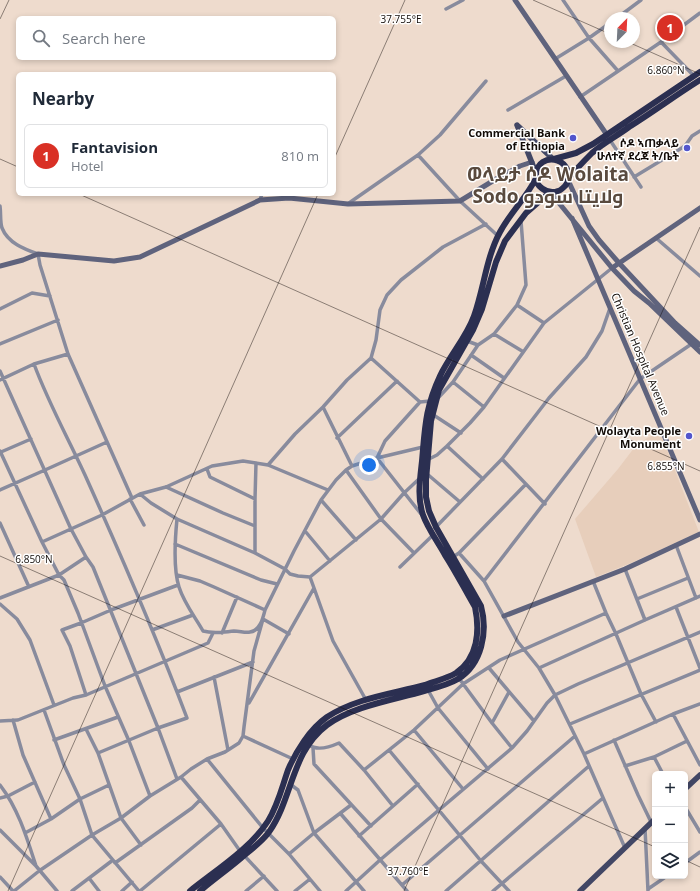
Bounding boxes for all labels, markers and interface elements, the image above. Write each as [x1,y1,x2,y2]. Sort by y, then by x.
text: 37.755°E [380,12,422,26]
north arrow [604,12,640,48]
pin: 1 [657,13,683,43]
search box [16,16,336,60]
icon: search [30,27,52,49]
text: Search here [62,28,146,48]
text: 6.860°N [647,63,685,77]
text: Nearby [32,87,94,110]
place label: Commercial Bank of Ethiopia [468,125,565,153]
marker: Commercial Bank of Ethiopia [568,133,578,143]
place label: ሶዶ ኣጠቃላይ ሁለተኛ ደረጃ ት/ቤት [597,135,679,163]
text: Fantavision [71,137,158,157]
marker: ሶዶ ኣጠቃላይ ሁለተኛ ደረጃ ት/ቤት [682,143,692,153]
text: 1 [42,147,50,165]
text: 810 m [281,147,319,165]
text: Hotel [71,157,104,175]
district label: ወላይታ ሶዶ Wolaita Sodo ولايتا سودو [467,161,629,209]
street label: Christian Hospital Avenue [608,290,674,418]
place label: Wolayta People Monument [596,423,681,451]
marker: Wolayta People Monument [684,431,694,441]
your location [359,455,379,475]
text: 6.855°N [647,459,685,473]
text: 6.850°N [15,552,53,566]
map controls [652,771,688,879]
button: + [652,771,688,807]
button: − [652,807,688,843]
button: layers [652,843,688,879]
text: 37.760°E [387,864,429,878]

